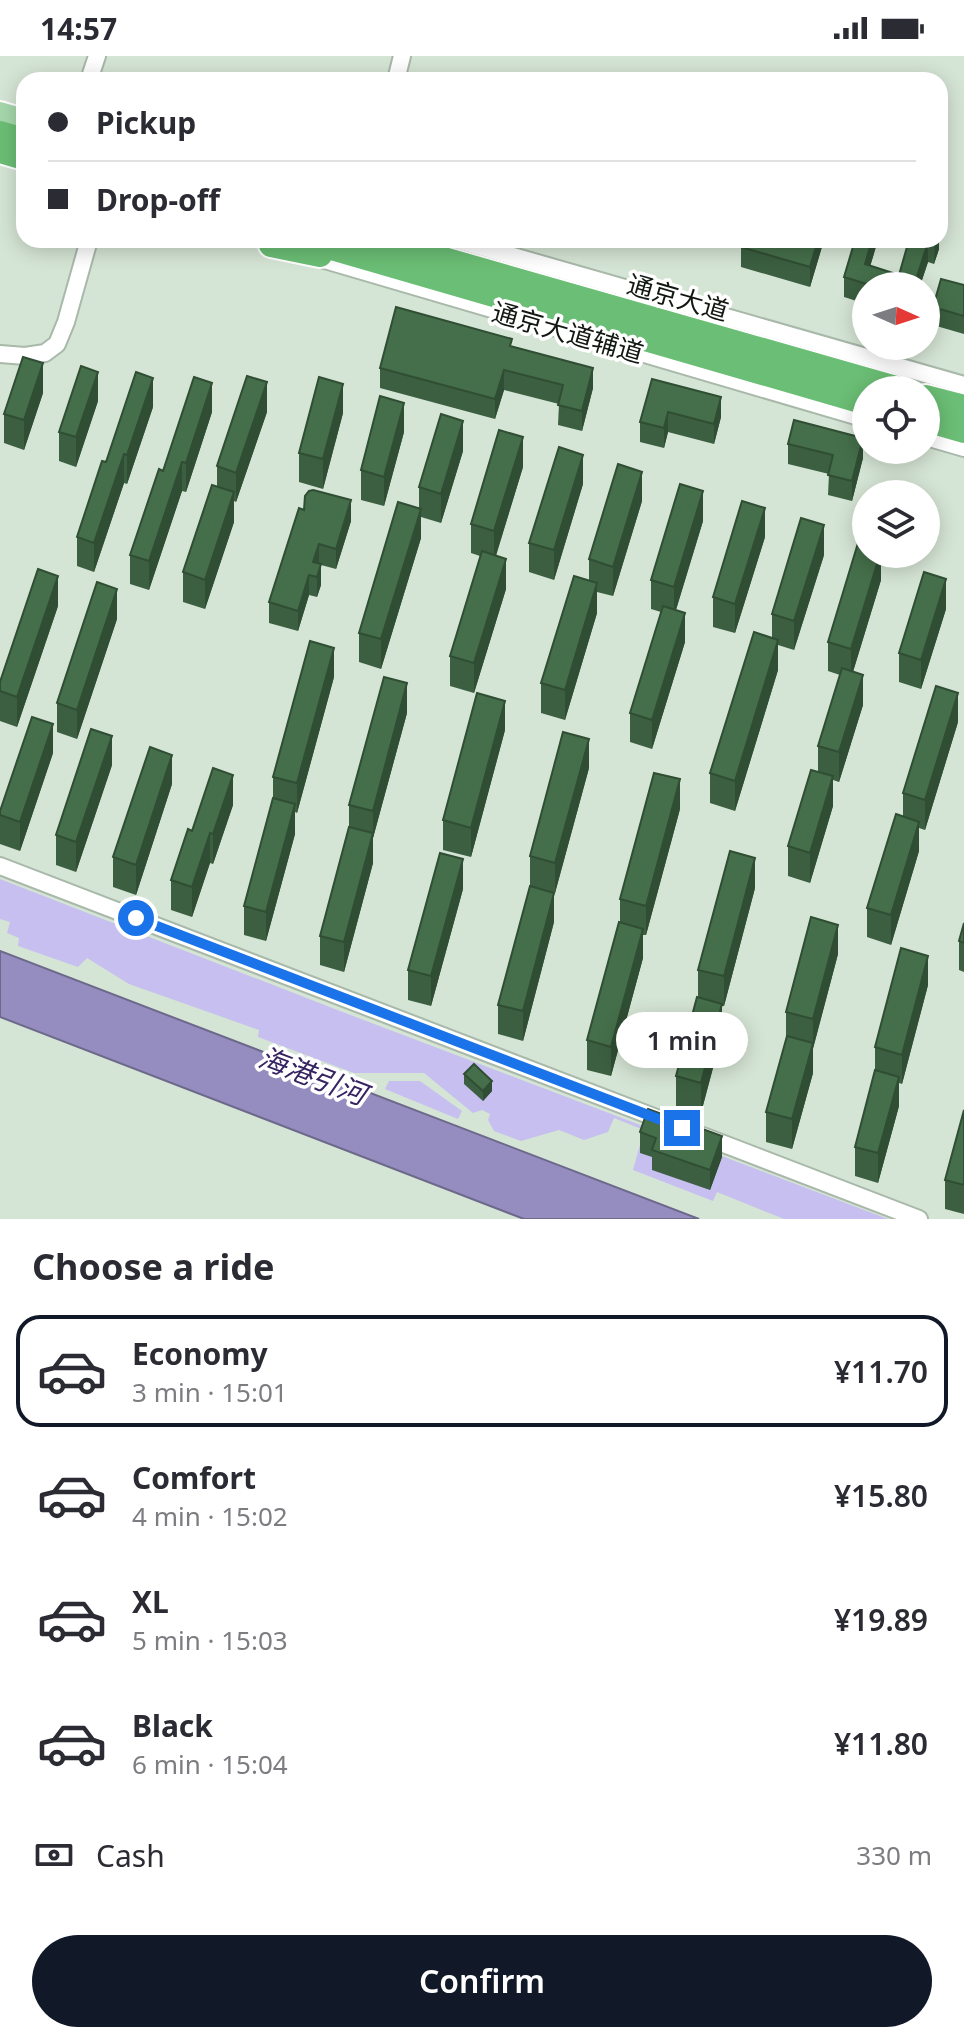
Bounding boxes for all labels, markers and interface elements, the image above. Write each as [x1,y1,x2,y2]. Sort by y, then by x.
text: 14:57 [40,8,117,49]
text: Pickup [96,102,196,143]
text: Drop-off [96,179,220,220]
street label: 通京大道 [623,265,733,329]
north arrow [852,272,940,360]
map controls [852,272,940,568]
street label: 通京大道辅道 [488,293,648,371]
button: locate [852,376,940,464]
button: layers [852,480,940,568]
route start [118,900,154,936]
callout: 1 min [616,1012,748,1068]
text: 1 min [647,1022,717,1058]
water label: 海港引河 [254,1037,377,1115]
route end [664,1110,700,1146]
text: Choose a ride [32,1242,274,1291]
text: Economy [132,1333,268,1374]
icon: car [36,1335,108,1407]
text: ¥11.70 [834,1351,928,1392]
text: 3 min · 15:01 [132,1374,288,1410]
text: Comfort [132,1457,256,1498]
icon: car [36,1459,108,1531]
text: ¥15.80 [834,1475,928,1516]
text: 4 min · 15:02 [132,1498,288,1534]
text: XL [132,1581,169,1622]
icon: car [36,1583,108,1655]
text: ¥19.89 [834,1599,928,1640]
text: 5 min · 15:03 [132,1622,288,1658]
text: Black [132,1705,213,1746]
icon: car [36,1707,108,1779]
text: ¥11.80 [834,1723,928,1764]
text: 6 min · 15:04 [132,1746,288,1782]
icon: cash [32,1833,76,1877]
text: Cash [96,1835,165,1876]
text: 330 m [856,1837,932,1873]
button: Confirm [32,1935,932,2027]

